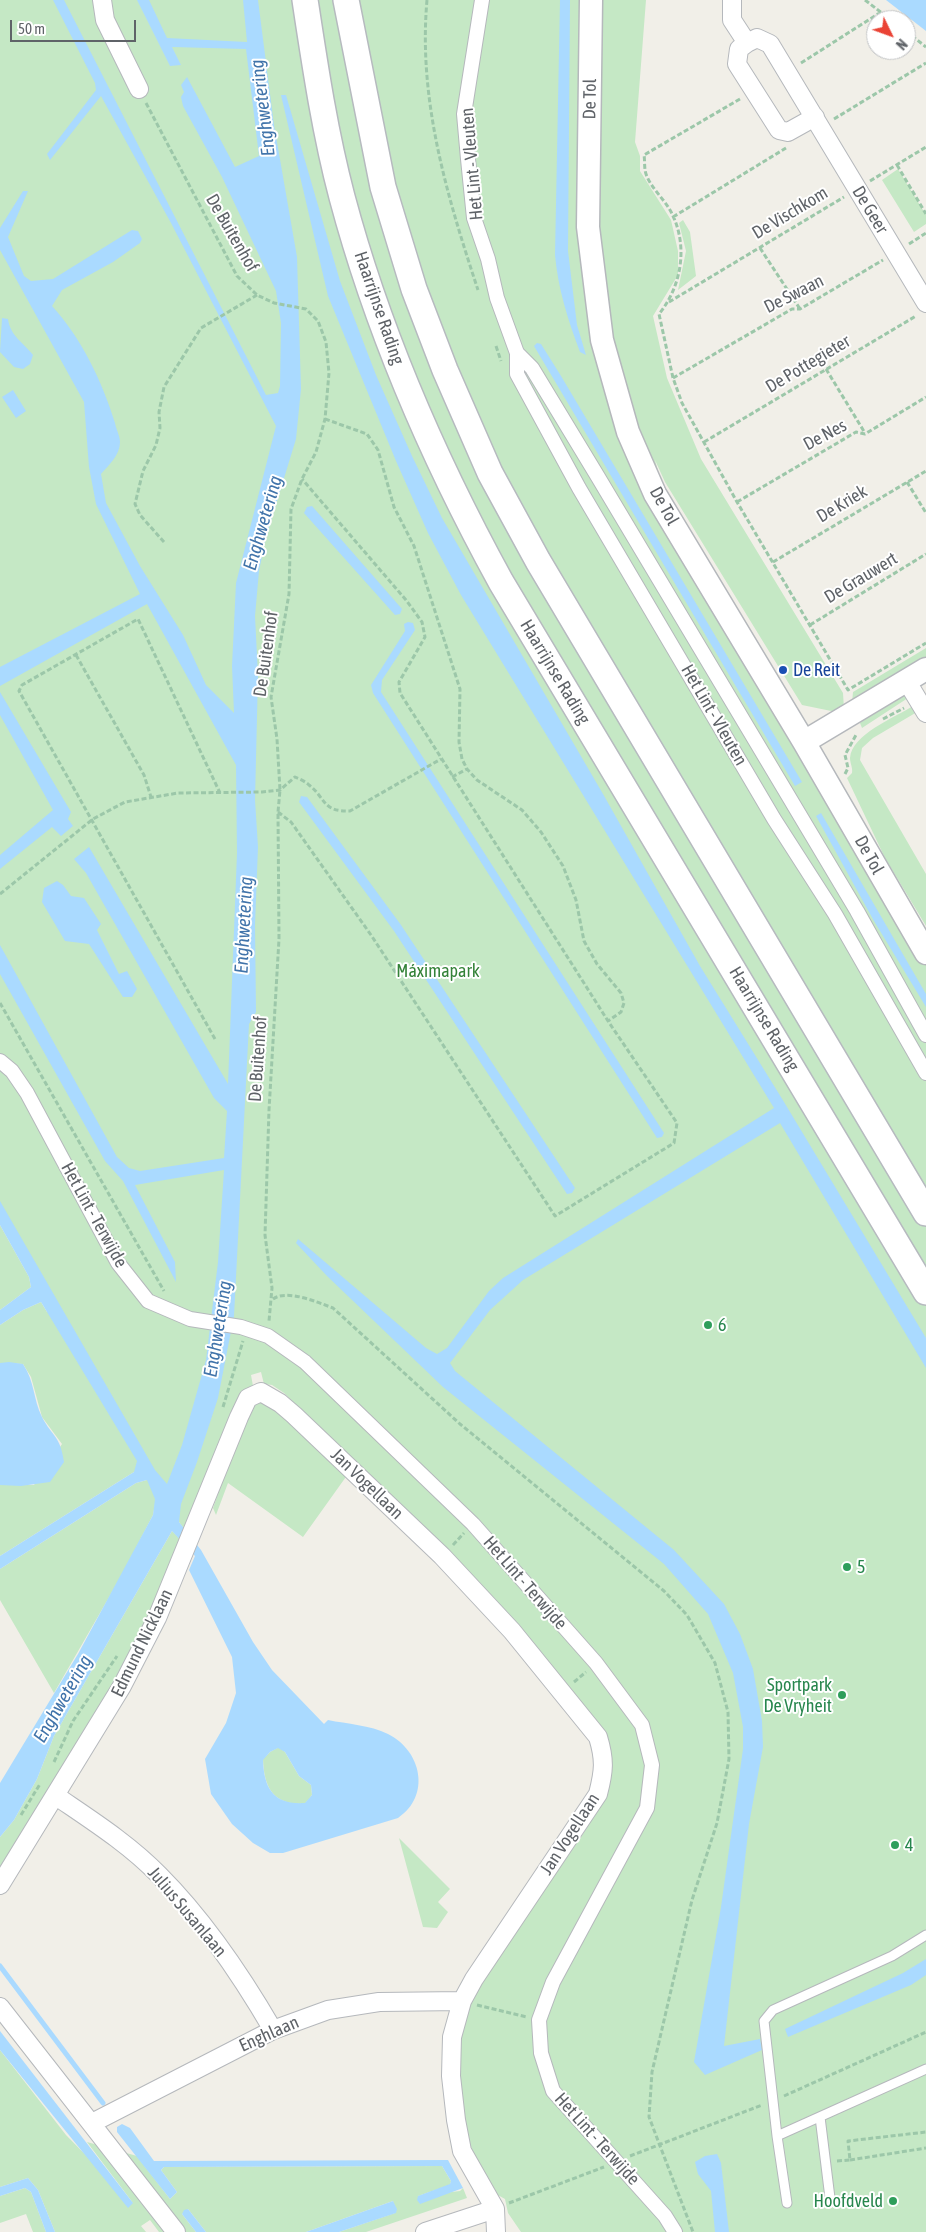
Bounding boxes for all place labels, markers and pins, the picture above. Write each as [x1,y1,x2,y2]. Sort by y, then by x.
place label: De Reit [793,659,840,681]
marker: De Reit [777,664,789,676]
place label: 6 [718,1314,726,1336]
marker: 6 [702,1319,714,1331]
place label: 5 [857,1556,865,1578]
marker: 5 [841,1561,853,1573]
place label: Sportpark De Vryheit [764,1674,832,1716]
marker: Sportpark De Vryheit [836,1689,848,1701]
place label: 4 [905,1834,913,1856]
marker: 4 [889,1839,901,1851]
place label: Hoofdveld [814,2190,883,2212]
marker: Hoofdveld [887,2195,899,2207]

